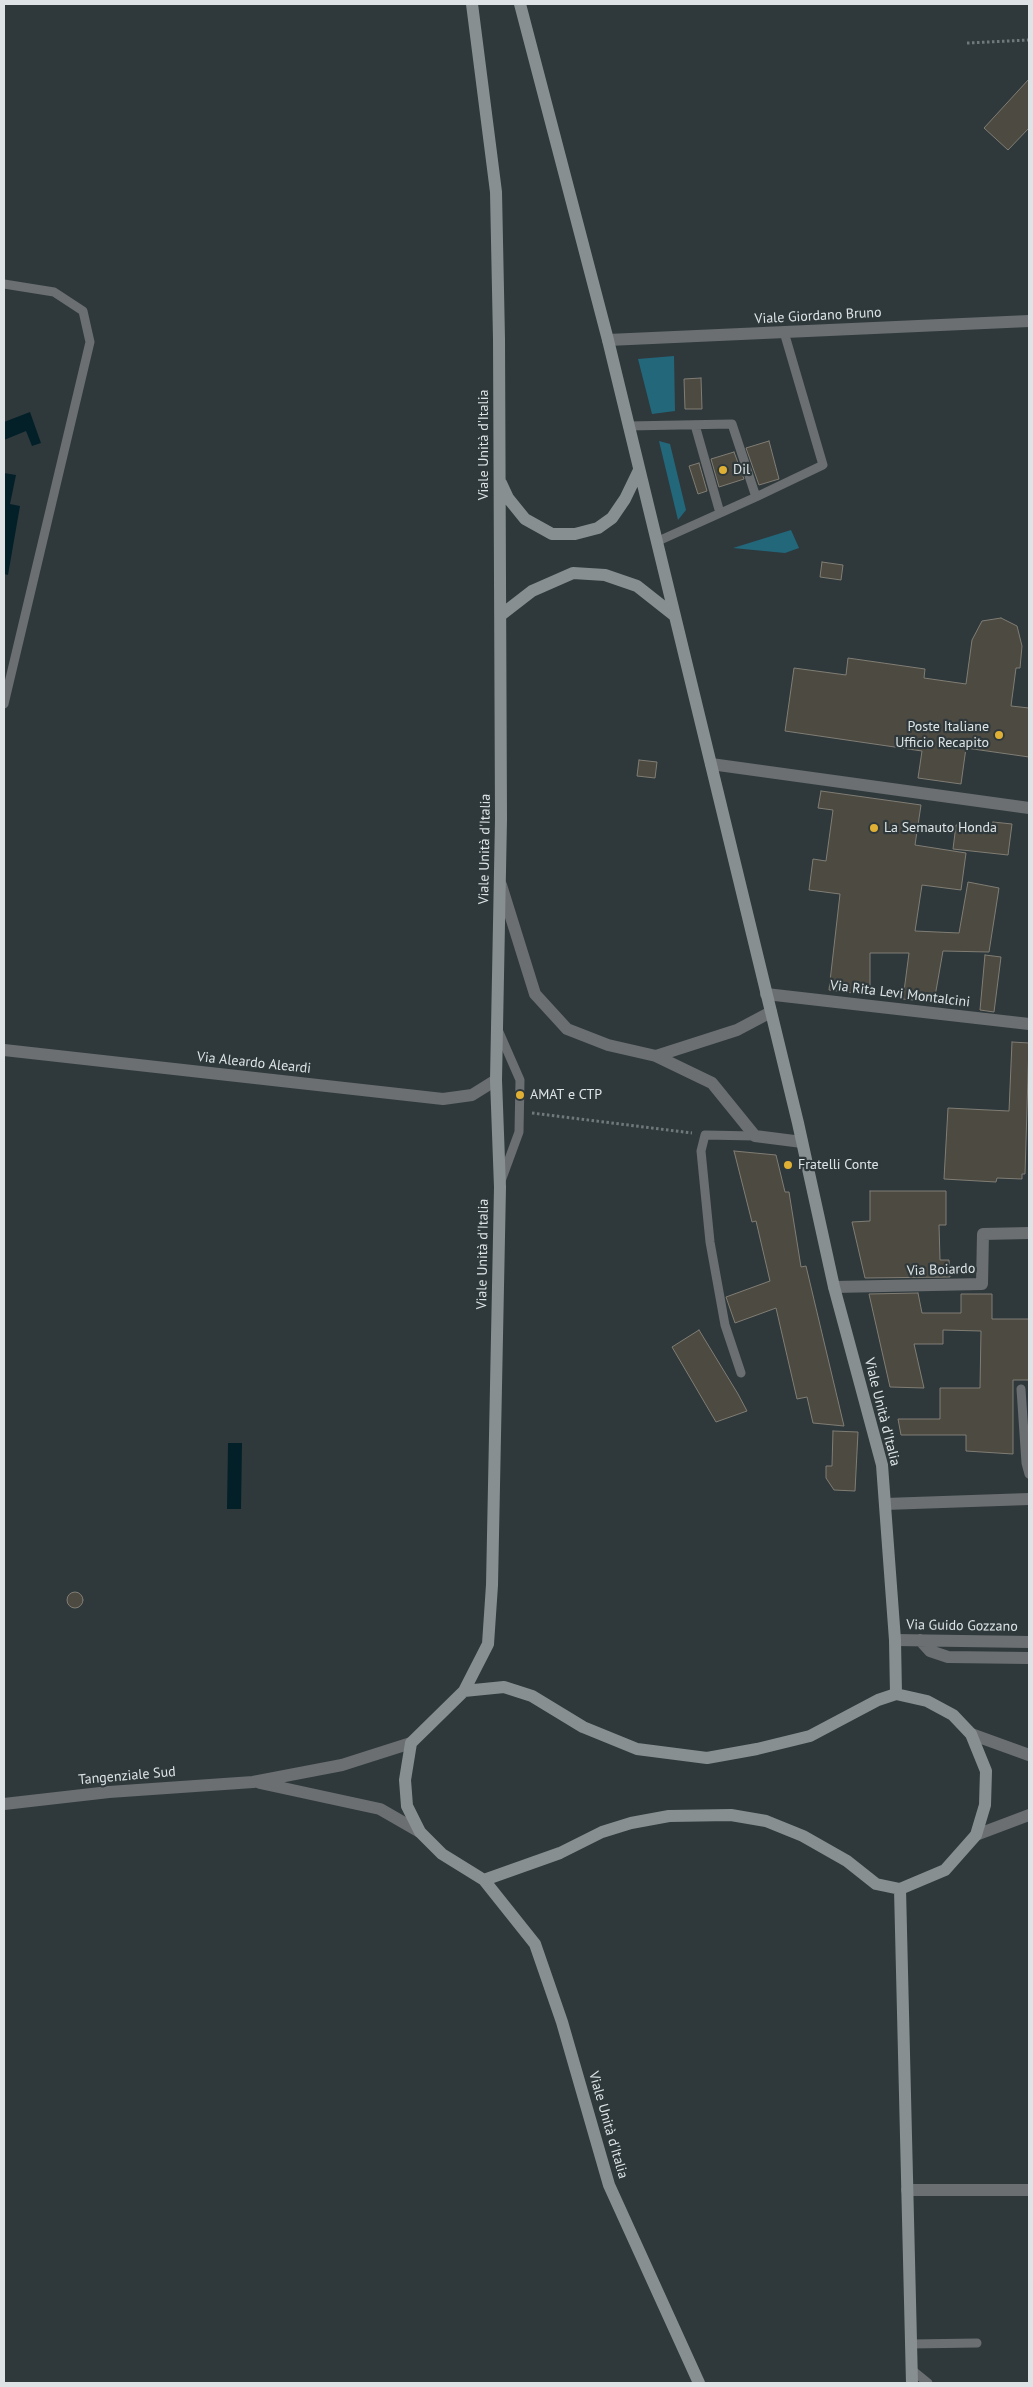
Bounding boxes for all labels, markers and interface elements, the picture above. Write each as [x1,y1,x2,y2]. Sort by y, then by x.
street label: Viale Giordano Bruno [754,304,882,328]
street label: Viale Unità d'Italia [476,390,492,500]
place label: Dil [733,462,750,478]
marker: Dil [717,464,729,476]
place label: Poste Italiane Ufficio Recapito [895,719,989,752]
marker: Poste Italiane Ufficio Recapito [993,729,1005,741]
street label: Viale Unità d'Italia [476,794,494,904]
place label: La Semauto Honda [884,820,997,836]
marker: La Semauto Honda [868,822,880,834]
street label: Via Rita Levi Montalcini [829,977,971,1011]
street label: Via Aleardo Aleardi [196,1049,312,1077]
place label: AMAT e CTP [530,1087,602,1103]
marker: AMAT e CTP [514,1089,526,1101]
place label: Fratelli Conte [798,1157,879,1173]
marker: Fratelli Conte [782,1159,794,1171]
street label: Viale Unità d'Italia [474,1199,492,1309]
street label: Via Boiardo [906,1260,976,1280]
street label: Viale Unità d'Italia [860,1356,904,1468]
street label: Via Guido Gozzano [906,1617,1018,1635]
street label: Tangenziale Sud [78,1763,176,1789]
street label: Viale Unità d'Italia [585,2069,631,2181]

